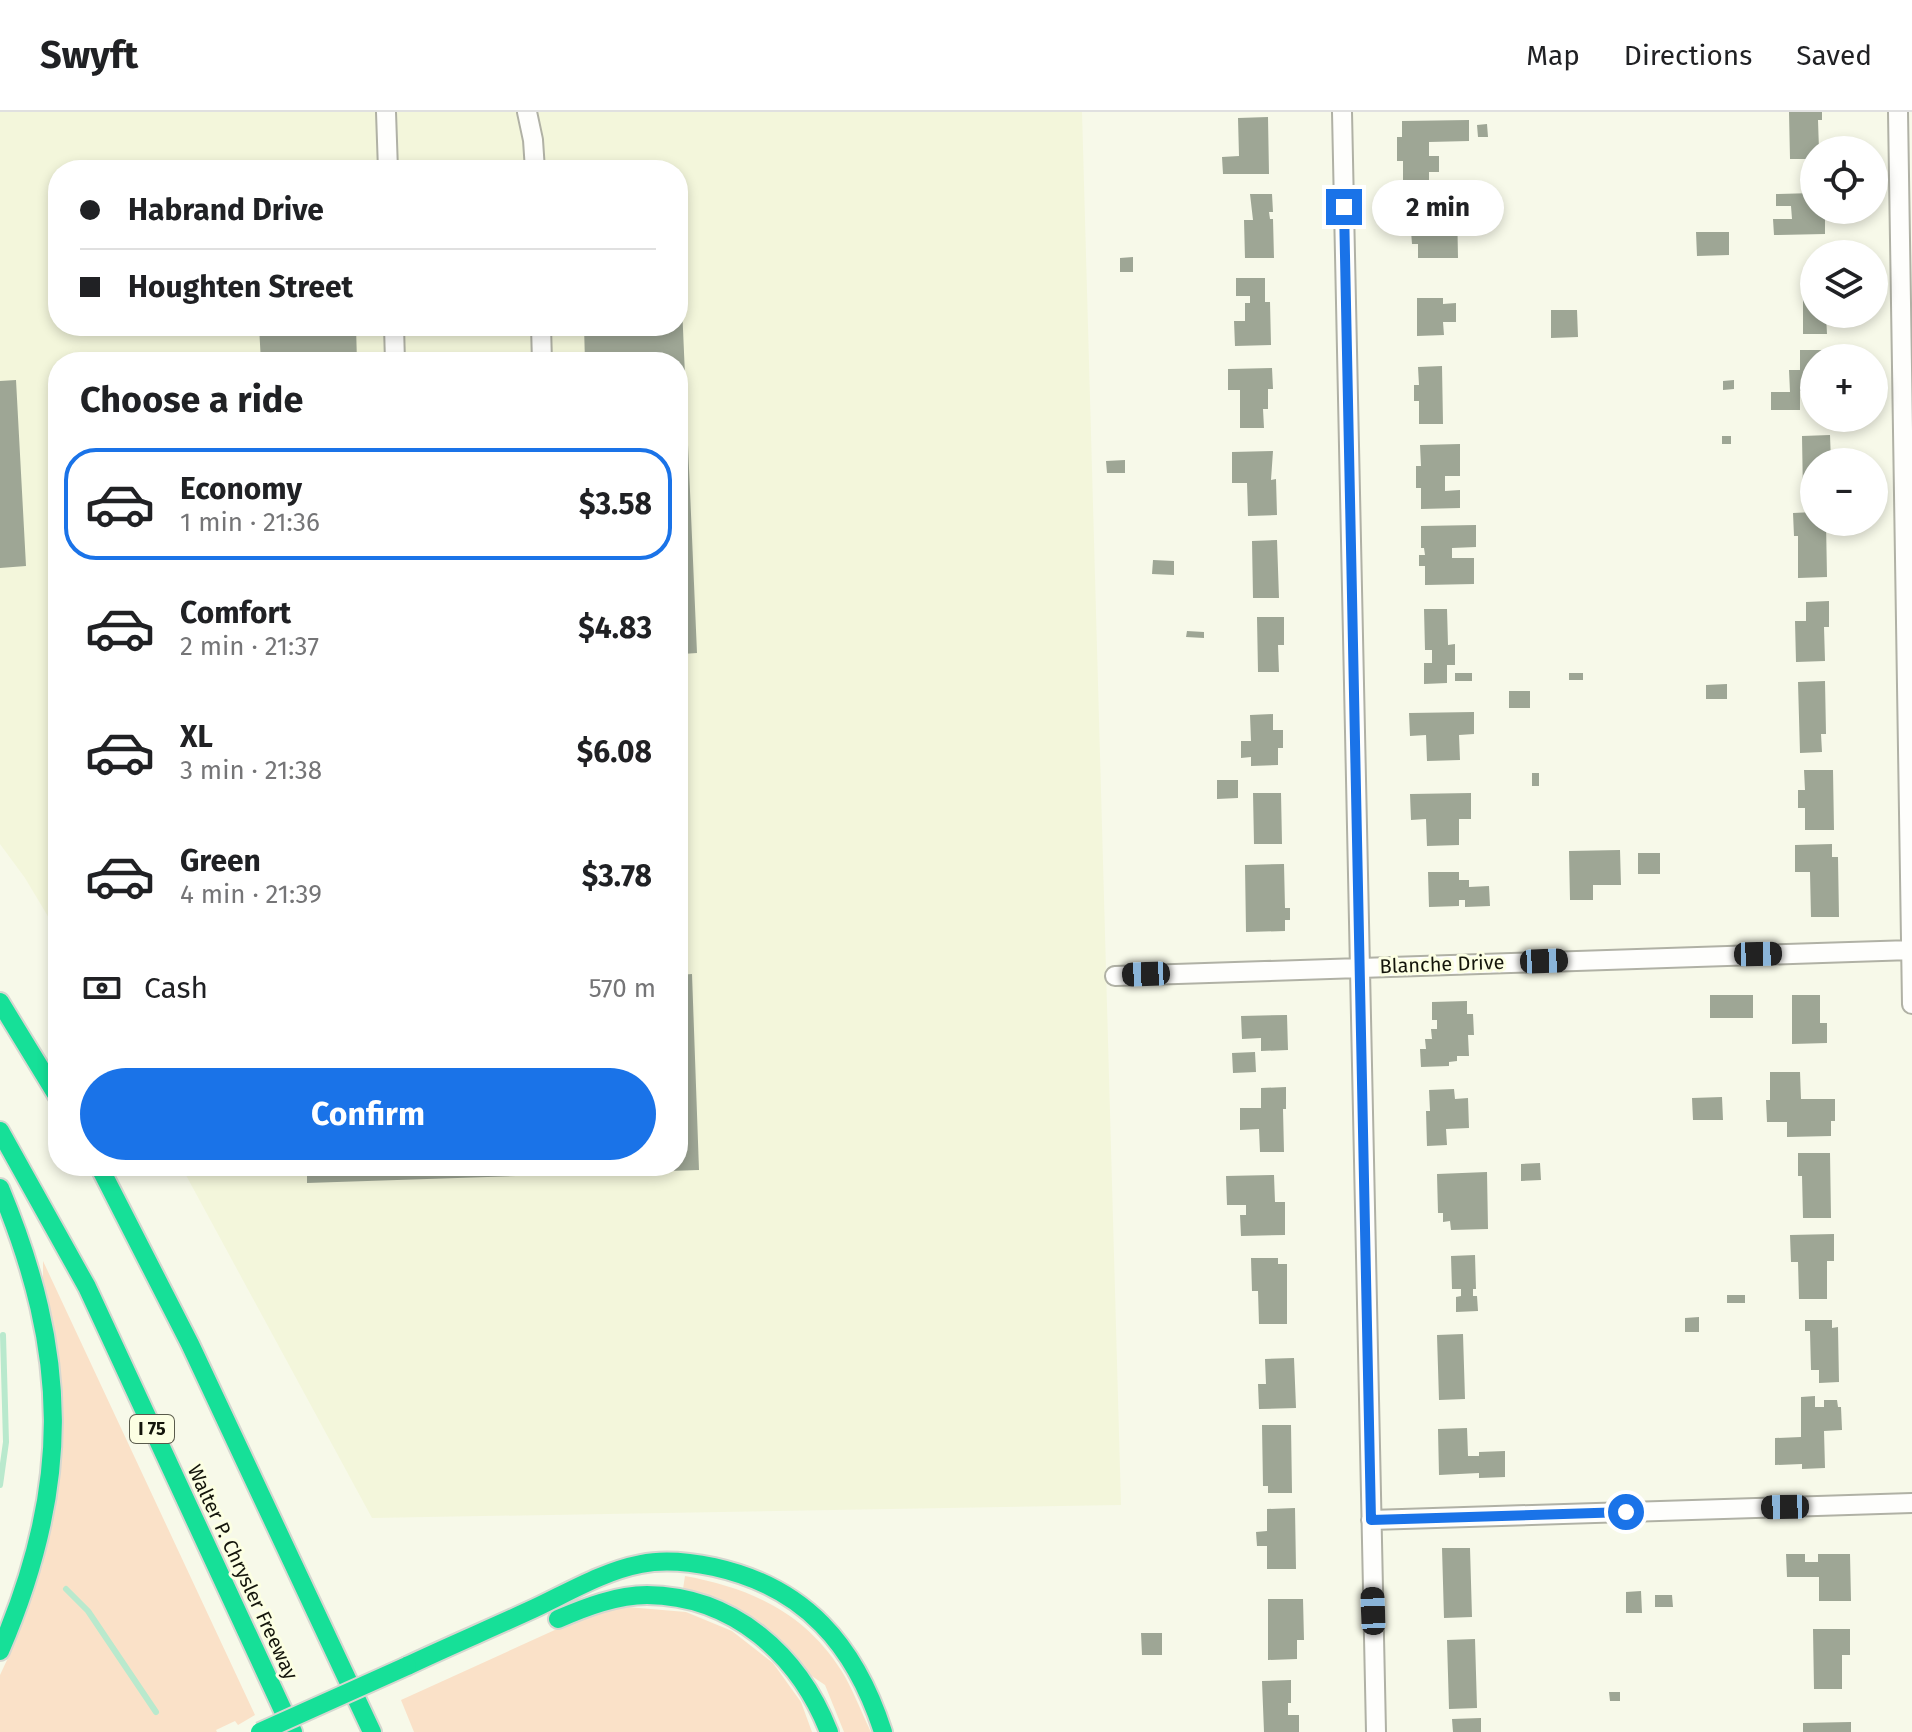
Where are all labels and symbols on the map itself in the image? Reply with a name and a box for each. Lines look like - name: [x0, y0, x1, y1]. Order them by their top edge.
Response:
- callout: 2 min: [1372, 179, 1504, 235]
- route end: [1326, 189, 1362, 225]
- car: [1734, 942, 1782, 966]
- car: [1520, 948, 1568, 974]
- street label: Blanche Drive: [1379, 950, 1505, 978]
- car: [1122, 961, 1170, 987]
- road number: I 75: [130, 1415, 174, 1443]
- street label: Walter P. Chrysler Freeway: [183, 1461, 303, 1683]
- route start: [1608, 1494, 1644, 1530]
- car: [1761, 1495, 1809, 1519]
- car: [1360, 1587, 1386, 1635]

